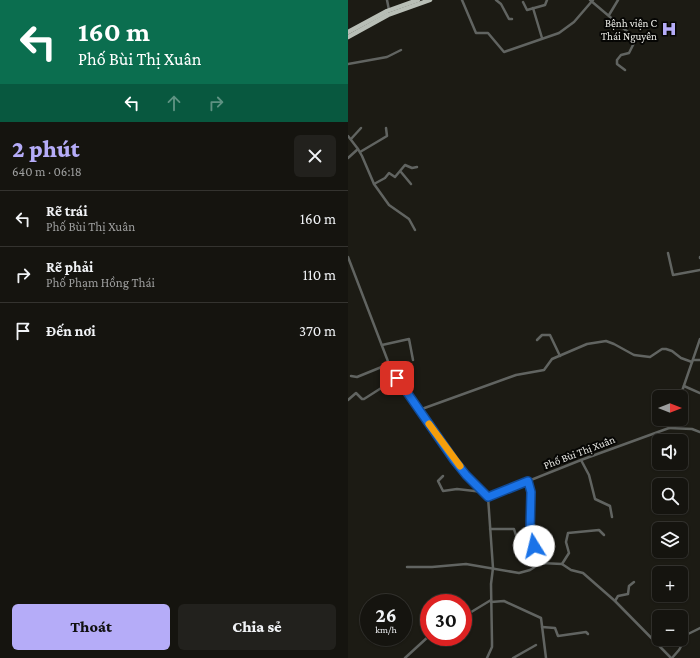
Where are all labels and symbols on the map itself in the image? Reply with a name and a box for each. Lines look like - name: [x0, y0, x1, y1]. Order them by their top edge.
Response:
- place label: Bệnh viện C Thái Nguyên: [601, 17, 658, 43]
- hospital icon: Bệnh viện C Thái Nguyên: [660, 20, 678, 38]
- pin: [380, 361, 414, 395]
- north arrow: [652, 390, 688, 426]
- street label: Phố Bùi Thị Xuân: [542, 433, 617, 472]
- position arrow: [513, 525, 555, 567]
- speed limit sign: 30: [420, 594, 472, 646]

